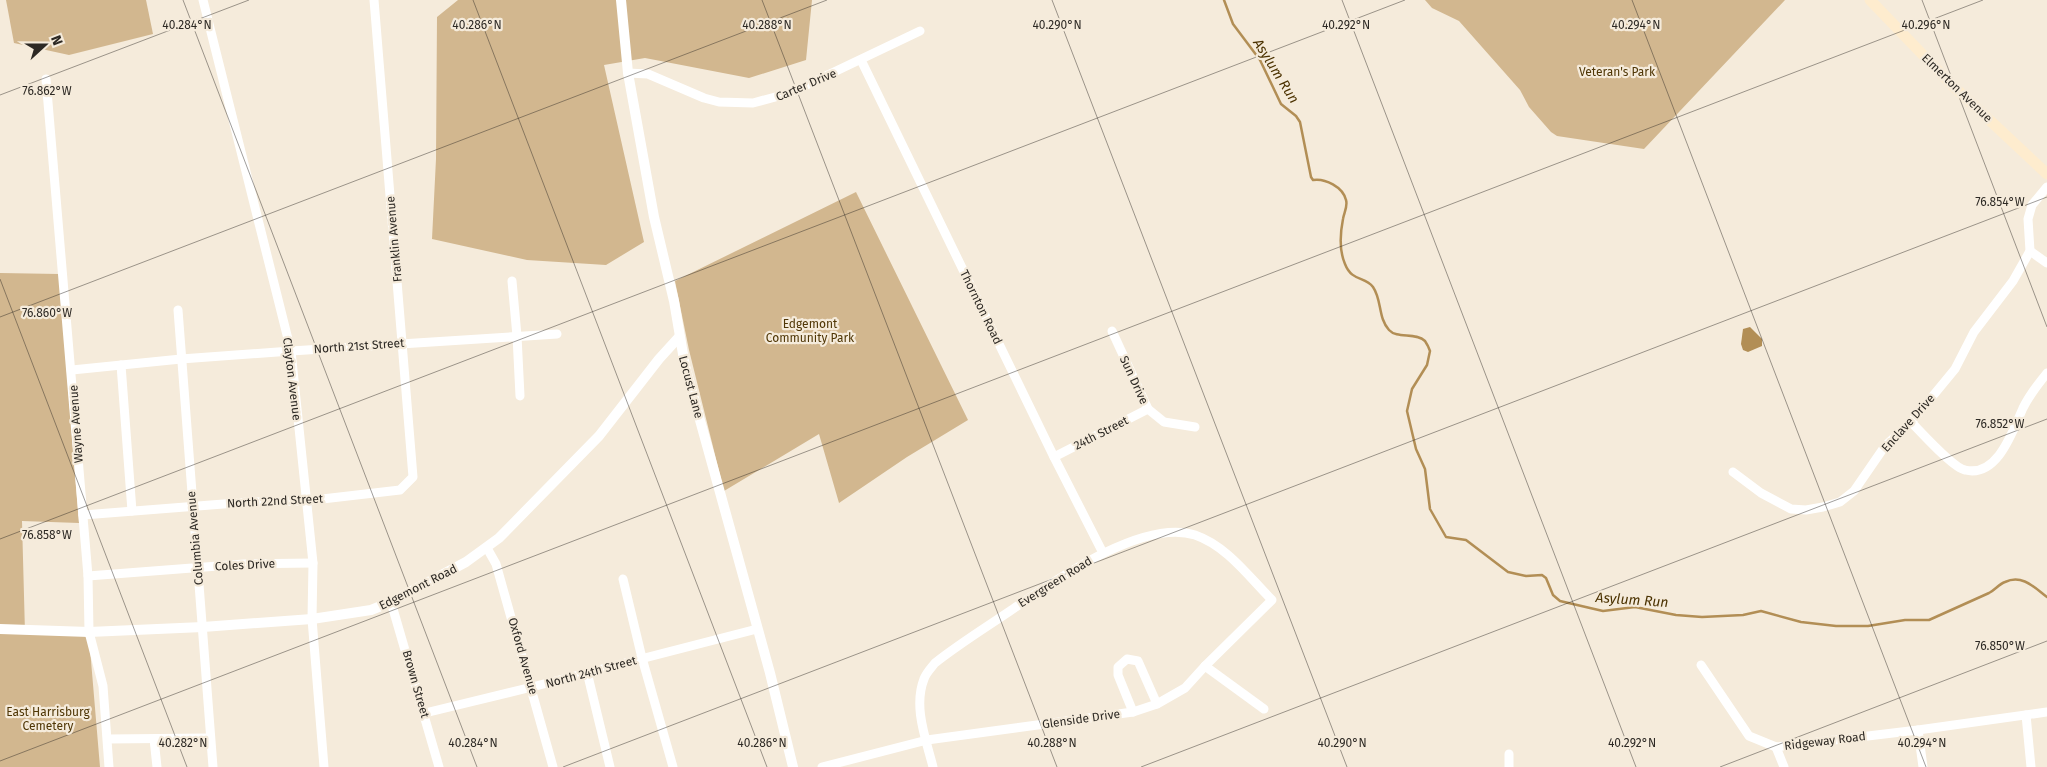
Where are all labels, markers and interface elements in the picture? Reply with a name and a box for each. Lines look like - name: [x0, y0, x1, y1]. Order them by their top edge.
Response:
- text: 40.284°N: [162, 18, 212, 32]
- text: 40.286°N: [452, 18, 502, 32]
- text: 40.288°N: [742, 18, 792, 32]
- text: 40.290°N: [1032, 18, 1082, 32]
- text: 40.292°N: [1322, 18, 1370, 32]
- text: 40.294°N: [1612, 18, 1660, 32]
- text: 40.296°N: [1902, 18, 1950, 32]
- north arrow: [20, 20, 70, 70]
- text: N: [47, 33, 66, 48]
- water label: Asylum Run: [1249, 35, 1303, 107]
- street label: Elmerton Avenue: [1919, 51, 1995, 125]
- park label: Veteran's Park: [1579, 65, 1656, 79]
- street label: Carter Drive: [774, 66, 838, 104]
- text: 76.862°W: [22, 84, 72, 98]
- street label: Franklin Avenue: [383, 195, 405, 283]
- text: 76.854°W: [1975, 195, 2025, 209]
- street label: Thornton Road: [957, 268, 1005, 346]
- text: 76.860°W: [22, 306, 72, 320]
- park label: Edgemont Community Park: [766, 317, 855, 345]
- street label: North 21st Street: [313, 336, 405, 356]
- street label: Clayton Avenue: [280, 337, 304, 421]
- street label: Locust Lane: [676, 354, 706, 420]
- street label: Sun Drive: [1117, 354, 1151, 406]
- street label: Wayne Avenue: [66, 384, 86, 464]
- street label: Enclave Drive: [1879, 391, 1937, 455]
- street label: 24th Street: [1071, 413, 1131, 453]
- text: 76.852°W: [1976, 417, 2025, 431]
- street label: Columbia Avenue: [184, 490, 206, 586]
- street label: North 22nd Street: [227, 491, 324, 511]
- text: 76.858°W: [22, 528, 72, 542]
- street label: Evergreen Road: [1015, 554, 1095, 610]
- street label: Coles Drive: [214, 556, 276, 574]
- street label: Edgemont Road: [377, 561, 459, 613]
- water label: Asylum Run: [1594, 589, 1669, 611]
- street label: Oxford Avenue: [505, 616, 541, 696]
- text: 76.850°W: [1975, 639, 2025, 653]
- street label: Brown Street: [400, 648, 433, 720]
- street label: North 24th Street: [544, 653, 639, 691]
- park label: East Harrisburg Cemetery: [6, 705, 91, 733]
- street label: Glenside Drive: [1041, 707, 1121, 731]
- street label: Ridgeway Road: [1783, 729, 1867, 753]
- text: 40.282°N: [159, 736, 207, 750]
- text: 40.284°N: [448, 736, 498, 750]
- text: 40.286°N: [737, 736, 787, 750]
- text: 40.288°N: [1027, 736, 1077, 750]
- text: 40.290°N: [1317, 736, 1367, 750]
- text: 40.292°N: [1608, 736, 1656, 750]
- text: 40.294°N: [1898, 736, 1946, 750]

